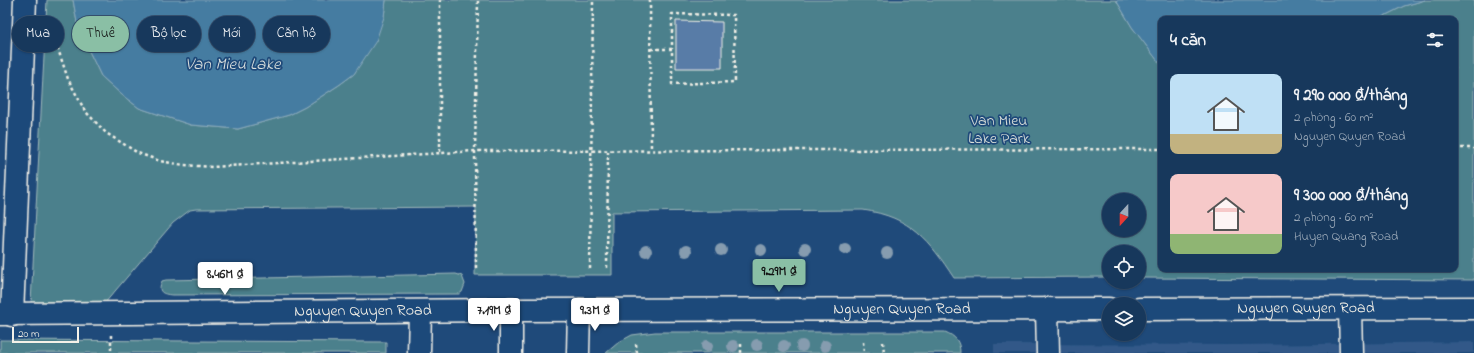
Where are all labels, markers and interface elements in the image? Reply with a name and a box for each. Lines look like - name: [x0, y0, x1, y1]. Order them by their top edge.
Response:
- chip: Mua: [12, 16, 64, 52]
- chip: Thuê: [72, 16, 129, 52]
- chip: Bộ lọc: [137, 16, 201, 52]
- chip: Mới: [209, 16, 255, 52]
- chip: Căn hộ: [263, 16, 330, 52]
- text: 4 căn: [1170, 28, 1206, 53]
- icon: filters: [1424, 29, 1446, 51]
- water label: Van Mieu Lake: [185, 52, 282, 77]
- text: 9 290 000 ₫/tháng: [1294, 83, 1407, 108]
- icon: home: [1202, 90, 1250, 138]
- text: 2 phòng · 60 m²: [1294, 108, 1373, 127]
- park label: Van Mieu Lake Park: [968, 109, 1031, 151]
- text: Nguyen Quyen Road: [1294, 127, 1405, 146]
- text: 9 300 000 ₫/tháng: [1294, 183, 1408, 208]
- icon: home: [1202, 190, 1250, 238]
- north arrow: [1102, 193, 1146, 237]
- map controls: [1102, 193, 1146, 341]
- text: 2 phòng · 60 m²: [1294, 208, 1373, 227]
- text: Huyen Quang Road: [1294, 227, 1398, 246]
- button: locate: [1102, 245, 1146, 289]
- pin: 9.29M ₫: [742, 259, 816, 293]
- pin: 8.46M ₫: [188, 262, 262, 296]
- text: 9.29M ₫: [762, 262, 796, 281]
- text: 8.46M ₫: [207, 265, 243, 284]
- street label: Nguyen Quyen Road: [1237, 296, 1375, 321]
- street label: Nguyen Quyen Road: [833, 297, 971, 321]
- button: layers: [1102, 297, 1146, 341]
- pin: 7.19M ₫: [457, 298, 531, 332]
- pin: 9.3M ₫: [562, 298, 628, 332]
- street label: Nguyen Quyen Road: [294, 299, 432, 324]
- text: 7.19M ₫: [477, 301, 511, 320]
- text: 9.3M ₫: [580, 301, 610, 320]
- scale bar: [12, 325, 79, 344]
- text: 20 m: [18, 326, 40, 342]

